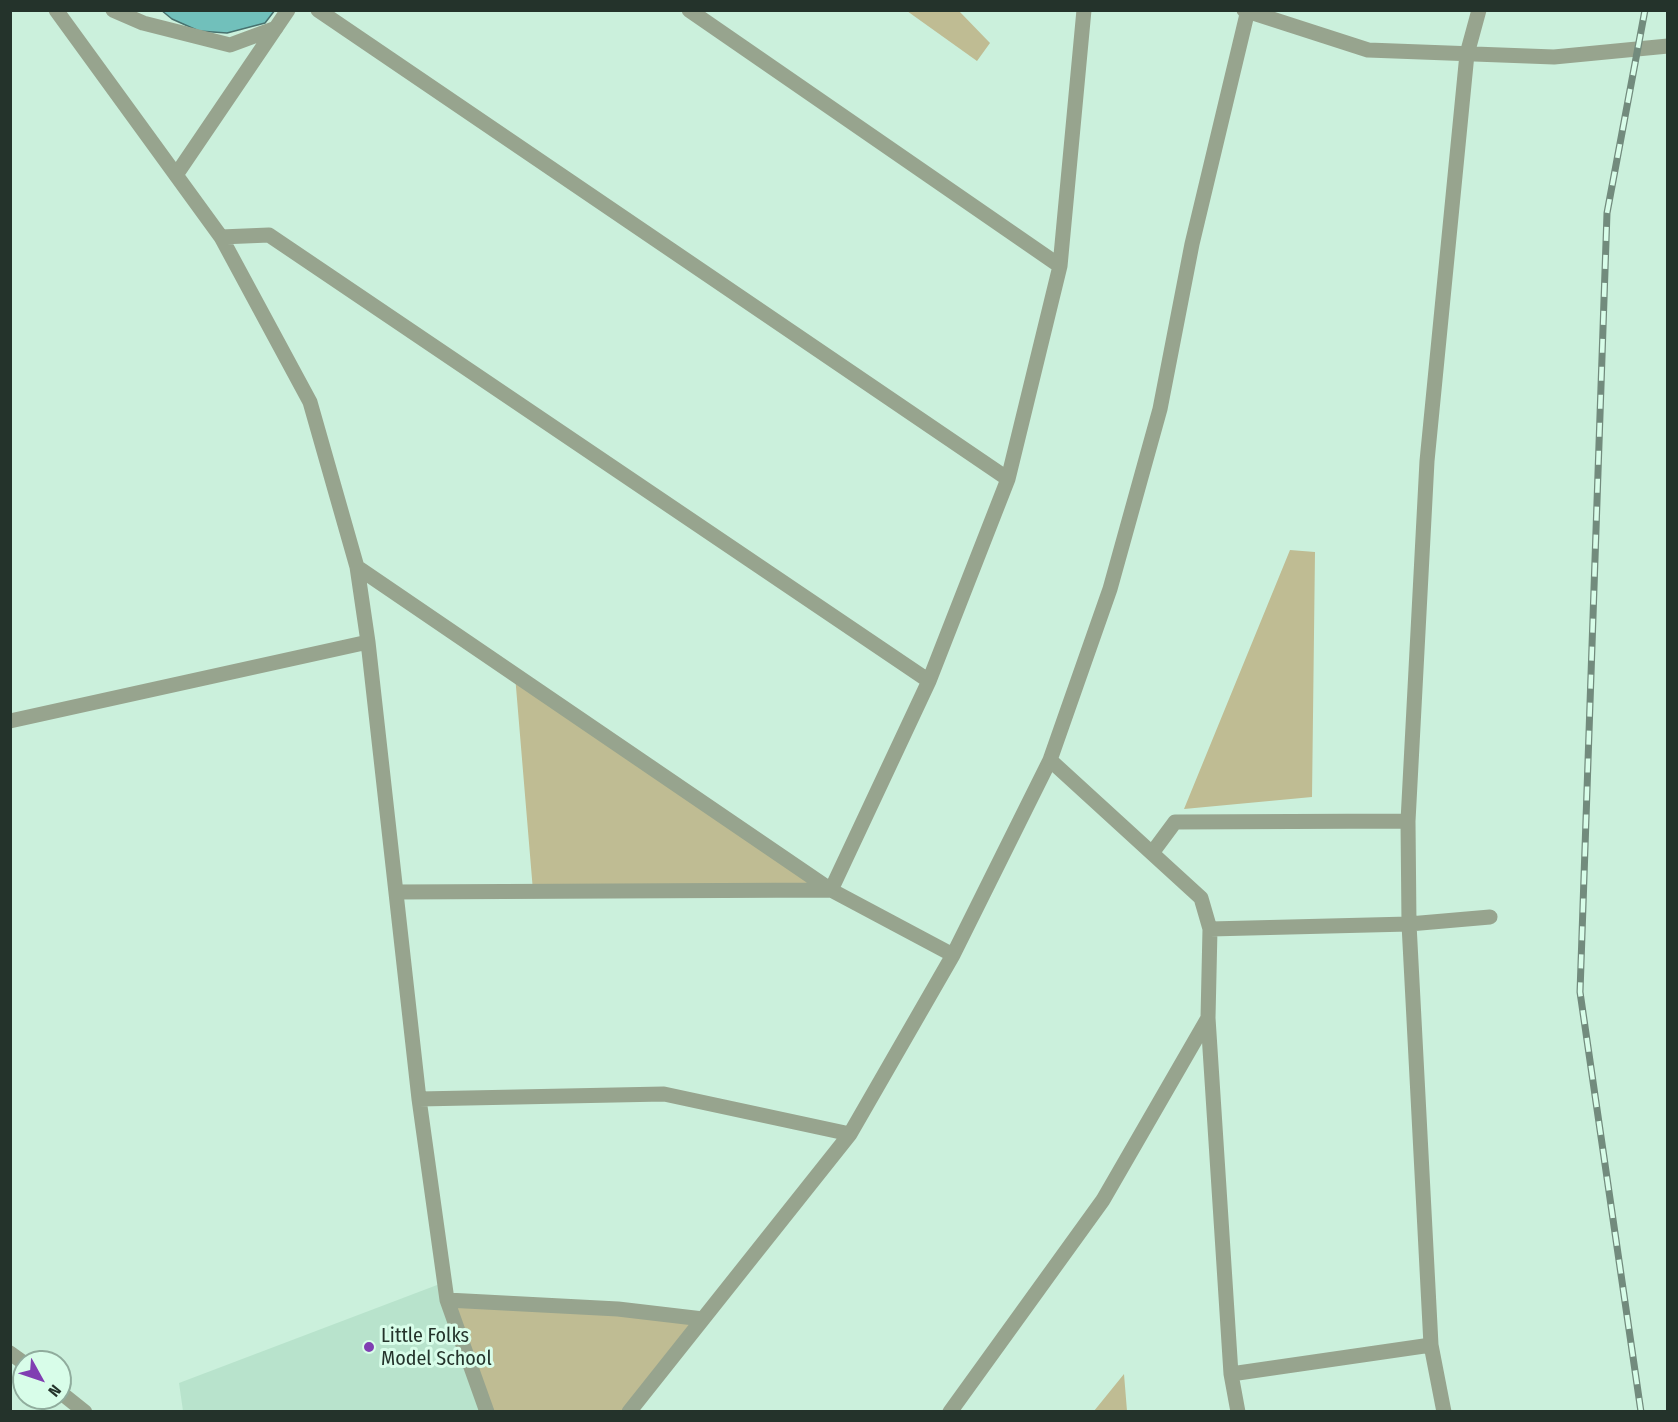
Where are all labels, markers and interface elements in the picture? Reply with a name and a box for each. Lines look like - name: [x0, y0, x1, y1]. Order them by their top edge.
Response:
- place label: Little Folks Model School: [381, 1324, 492, 1371]
- marker: Little Folks Model School: [362, 1340, 376, 1354]
- north arrow: [12, 1350, 72, 1410]
- text: N: [44, 1381, 65, 1400]

